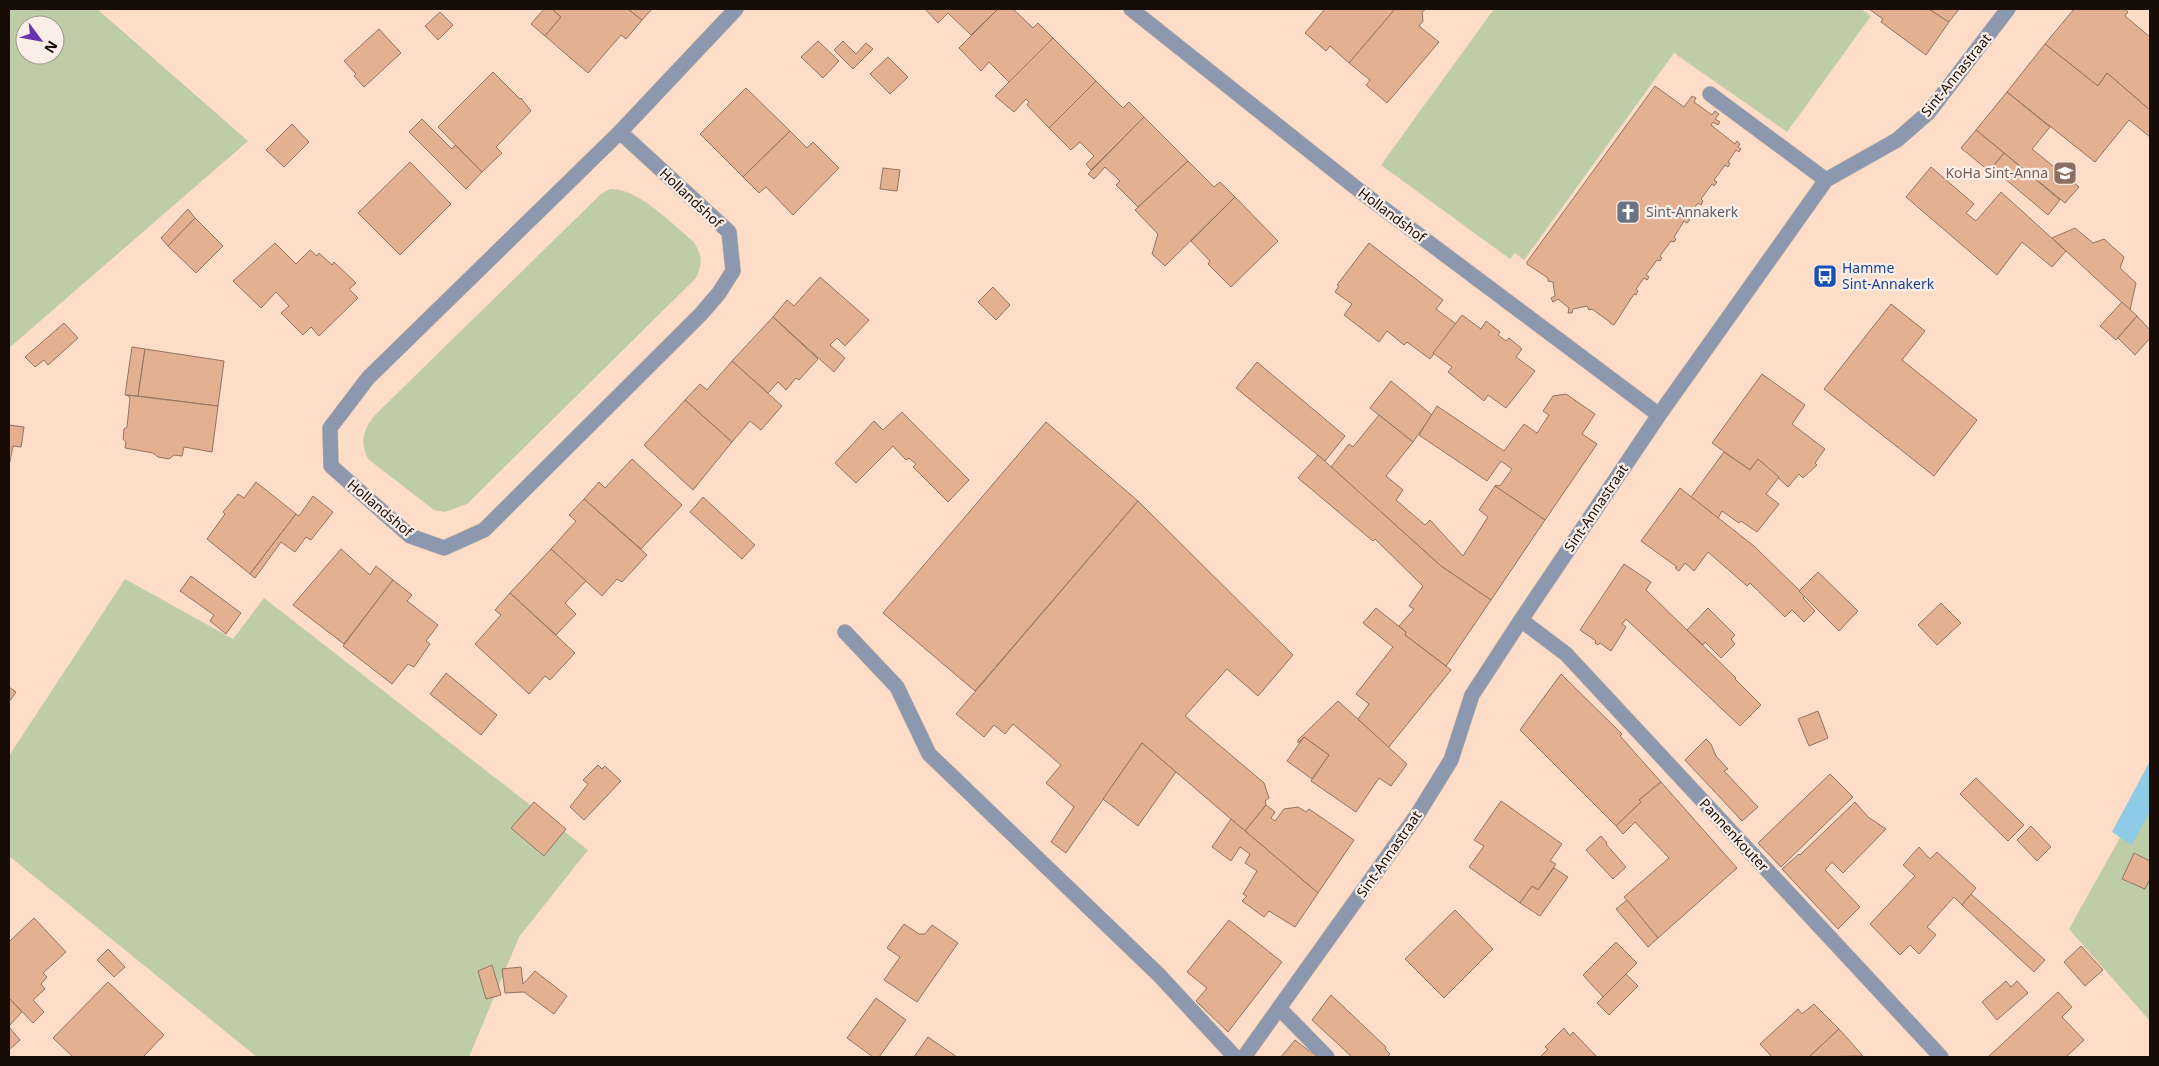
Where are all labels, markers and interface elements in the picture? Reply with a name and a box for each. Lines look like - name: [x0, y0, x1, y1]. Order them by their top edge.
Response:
- north arrow: [15, 15, 65, 65]
- street label: Sint-Annastraat: [1916, 29, 1995, 120]
- text: N: [40, 37, 63, 57]
- school or university icon: KoHa Sint-Anna: [2052, 160, 2078, 186]
- street label: Hollandshof: [656, 163, 728, 233]
- place label: KoHa Sint-Anna: [1945, 163, 2048, 182]
- street label: Hollandshof: [1355, 183, 1431, 247]
- church icon: Sint-Annakerk: [1615, 199, 1641, 225]
- place label: Sint-Annakerk: [1646, 202, 1739, 221]
- place label: Hamme Sint-Annakerk: [1842, 258, 1935, 293]
- bus stop icon: Hamme Sint-Annakerk: [1812, 263, 1838, 289]
- street label: Sint-Annastraat: [1559, 460, 1632, 555]
- street label: Hollandshof: [344, 475, 418, 541]
- street label: Pannenkouter: [1696, 794, 1773, 875]
- street label: Sint-Annastraat: [1352, 807, 1426, 901]

